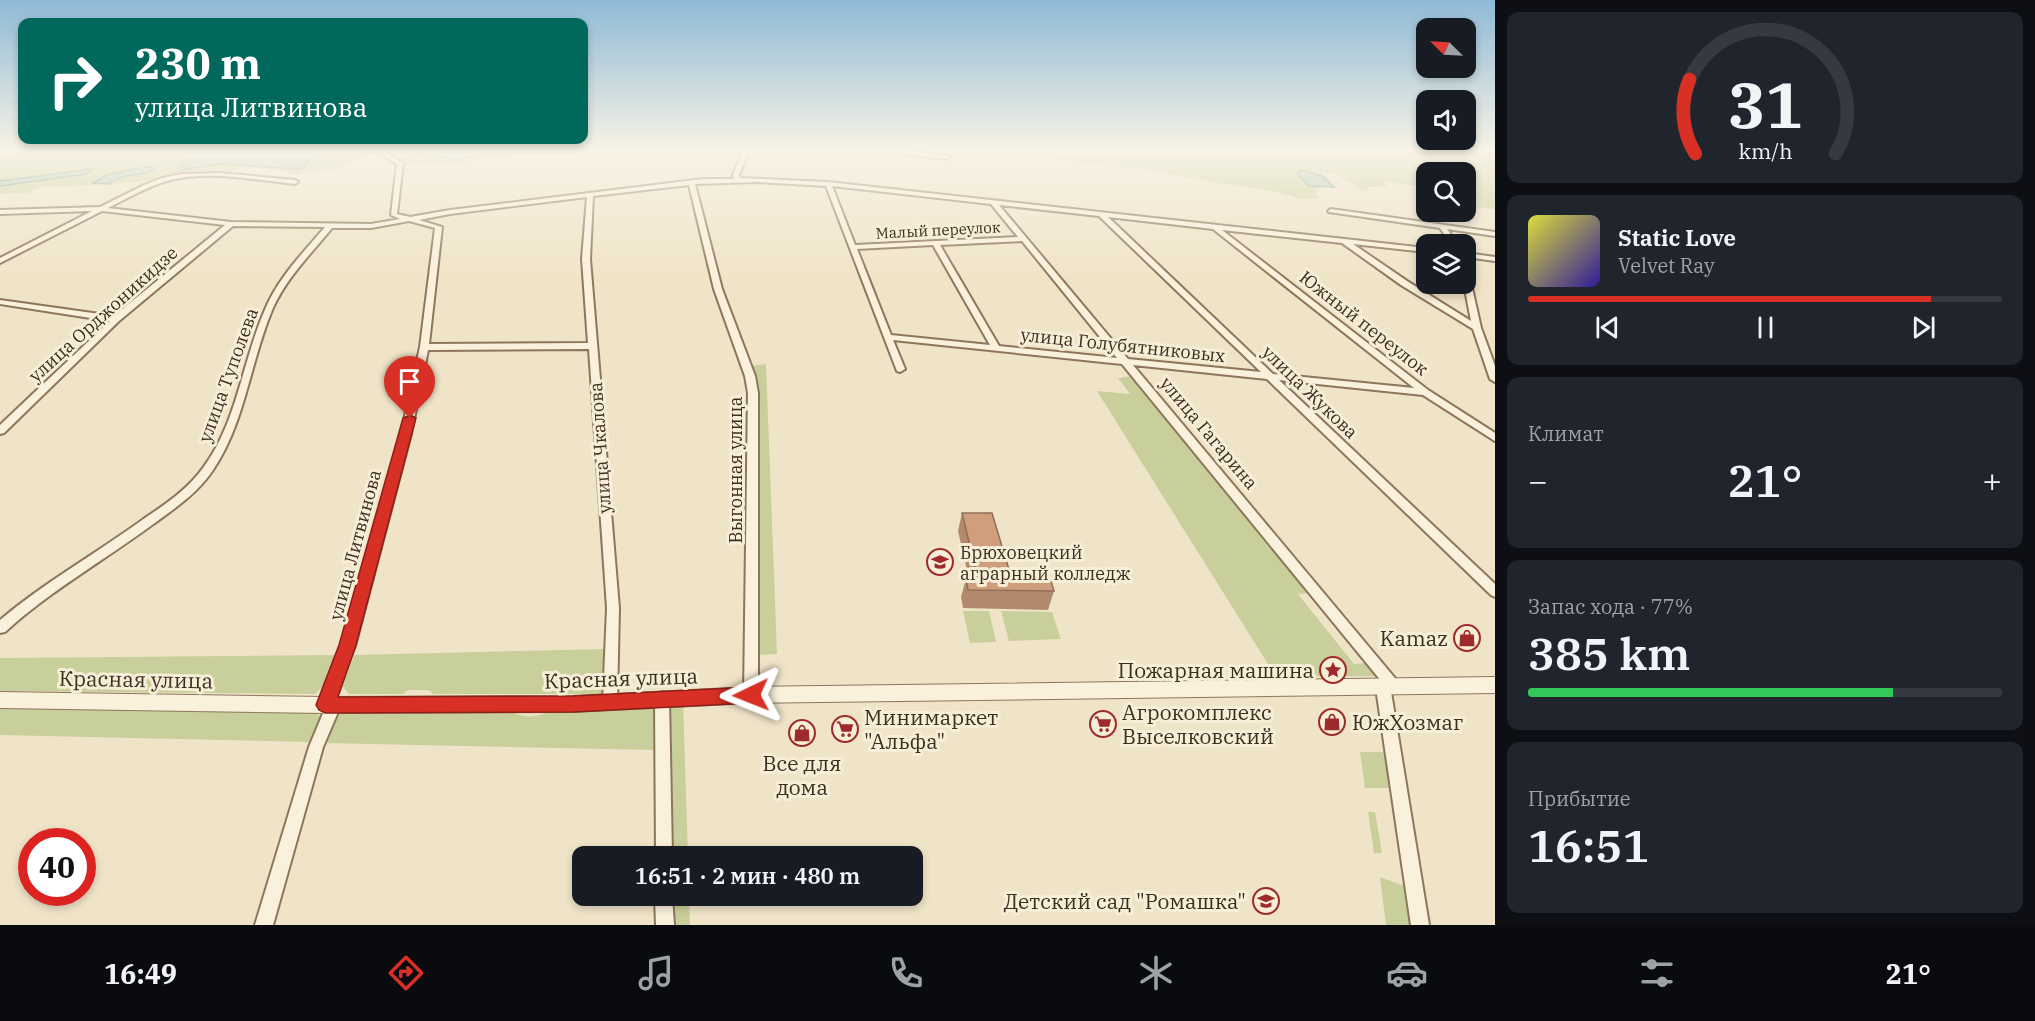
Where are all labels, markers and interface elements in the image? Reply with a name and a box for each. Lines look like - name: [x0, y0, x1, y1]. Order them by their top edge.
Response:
- north arrow: [1416, 18, 1476, 78]
- map controls: [1416, 18, 1476, 294]
- text: 230 m: [135, 36, 261, 91]
- icon: right: [36, 42, 114, 120]
- text: 31: [1728, 64, 1802, 145]
- text: улица Литвинова: [135, 89, 367, 124]
- button: sound: [1416, 90, 1476, 150]
- text: km/h: [1738, 138, 1792, 166]
- button: search: [1416, 162, 1476, 222]
- street label: Малый переулок: [875, 217, 1001, 243]
- text: Static Love: [1618, 223, 1736, 252]
- button: layers: [1416, 234, 1476, 294]
- street label: улица Орджоникидзе: [24, 241, 182, 387]
- text: Velvet Ray: [1618, 252, 1715, 279]
- street label: Южный переулок: [1295, 266, 1433, 381]
- street label: улица Туполева: [193, 304, 263, 445]
- icon: previous: [1591, 311, 1624, 344]
- icon: pause: [1749, 311, 1782, 344]
- icon: next: [1907, 311, 1940, 344]
- street label: улица Голубятниковых: [1019, 323, 1227, 367]
- street label: улица Жукова: [1257, 340, 1363, 444]
- pin: [384, 356, 435, 418]
- icon: arrive: [393, 365, 426, 398]
- street label: улица Гагарина: [1155, 372, 1263, 494]
- street label: улица Чкалова: [584, 381, 616, 515]
- street label: Выгонная улица: [724, 396, 747, 543]
- text: Климат: [1528, 420, 1604, 447]
- text: 21°: [1727, 451, 1803, 509]
- text: −: [1528, 459, 1548, 502]
- text: +: [1982, 459, 2002, 502]
- street label: улица Литвинова: [324, 467, 386, 623]
- place label: Брюховецкий аграрный колледж: [960, 541, 1131, 585]
- school or university icon: Брюховецкий аграрный колледж: [925, 547, 955, 577]
- text: Запас хода · 77%: [1528, 593, 1693, 620]
- shop icon: Kamaz: [1452, 623, 1482, 653]
- place label: Kamaz: [1380, 624, 1448, 652]
- text: 385 km: [1528, 624, 1690, 682]
- place icon: Пожарная машина: [1318, 655, 1348, 685]
- place label: Пожарная машина: [1118, 656, 1314, 684]
- street label: Красная улица: [544, 661, 698, 695]
- position arrow: [719, 663, 783, 727]
- street label: Красная улица: [59, 664, 213, 694]
- place label: Агрокомплекс Выселковский: [1122, 698, 1274, 750]
- place label: Минимаркет "Альфа": [864, 703, 998, 755]
- shop icon: ЮжХозмаг: [1317, 707, 1347, 737]
- place label: ЮжХозмаг: [1352, 708, 1463, 736]
- supermarket icon: Агрокомплекс Выселковский: [1088, 709, 1118, 739]
- supermarket icon: Минимаркет "Альфа": [830, 714, 860, 744]
- shop icon: Все для дома: [787, 718, 817, 748]
- place label: Все для дома: [763, 749, 841, 801]
- text: Прибытие: [1528, 785, 1631, 812]
- text: 16:51: [1528, 816, 1649, 874]
- speed limit sign: 40: [18, 828, 96, 906]
- text: 16:51 · 2 мин · 480 m: [635, 861, 860, 890]
- school or university icon: Детский сад "Ромашка": [1251, 886, 1281, 916]
- place label: Детский сад "Ромашка": [1004, 887, 1246, 915]
- icon: directions: [385, 952, 427, 994]
- icon: music: [635, 952, 677, 994]
- icon: phone: [885, 952, 927, 994]
- icon: climate: [1135, 952, 1177, 994]
- icon: car: [1386, 952, 1428, 994]
- icon: filters: [1636, 952, 1678, 994]
- text: 16:49: [104, 956, 177, 991]
- text: 21°: [1886, 956, 1931, 991]

